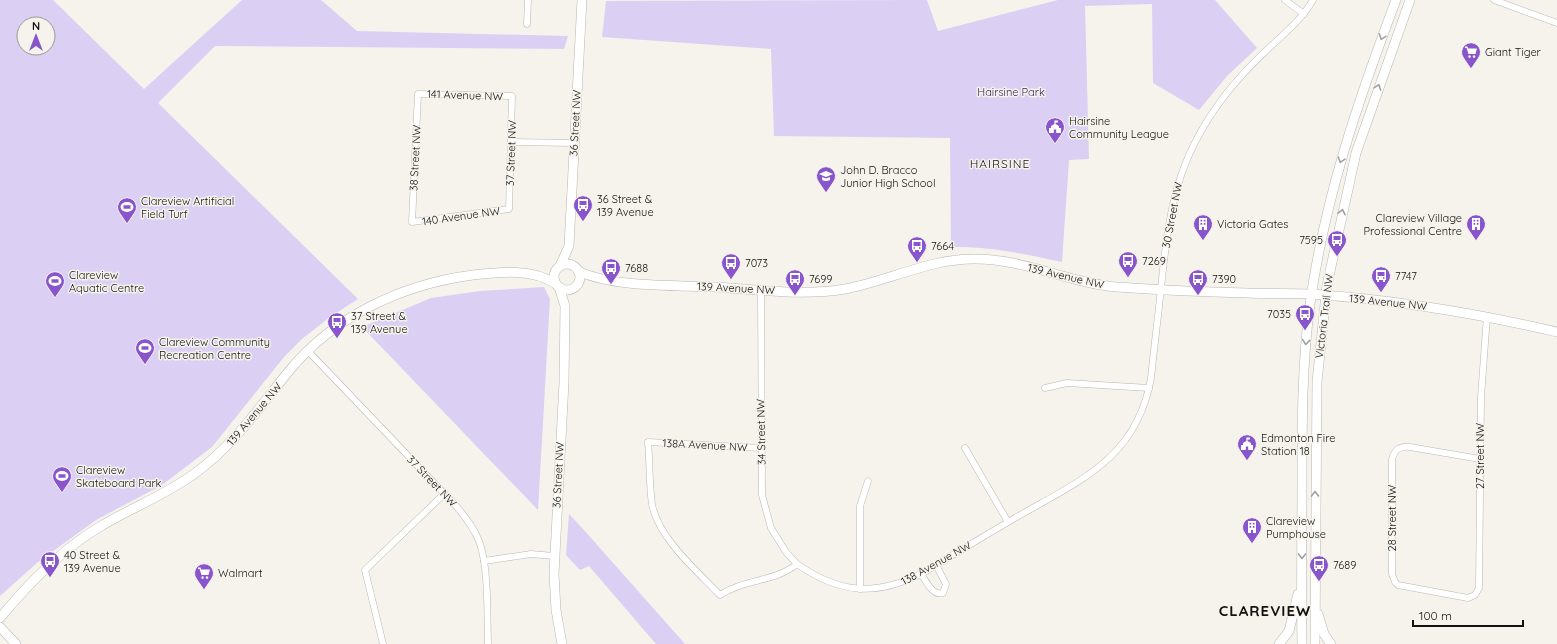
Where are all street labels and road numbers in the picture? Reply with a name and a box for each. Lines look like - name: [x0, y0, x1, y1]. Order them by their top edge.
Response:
- street label: 141 Avenue NW: [427, 87, 504, 103]
- street label: 36 Street NW: [566, 89, 584, 157]
- street label: 37 Street NW: [503, 119, 519, 186]
- street label: 38 Street NW: [406, 124, 424, 192]
- street label: 30 Street NW: [1159, 180, 1185, 249]
- street label: 140 Avenue NW: [421, 204, 501, 228]
- street label: 139 Avenue NW: [1026, 260, 1106, 292]
- street label: Victoria Trail NW: [1312, 272, 1336, 359]
- street label: 139 Avenue NW: [697, 279, 776, 297]
- street label: 139 Avenue NW: [1348, 291, 1428, 313]
- street label: 139 Avenue NW: [223, 379, 285, 448]
- street label: 34 Street NW: [753, 398, 769, 465]
- street label: 27 Street NW: [1473, 423, 1487, 489]
- street label: 138A Avenue NW: [662, 436, 748, 454]
- street label: 36 Street NW: [549, 441, 567, 509]
- street label: 37 Street NW: [404, 452, 460, 510]
- street label: 28 Street NW: [1385, 484, 1399, 551]
- street label: 138 Avenue NW: [898, 538, 974, 588]

